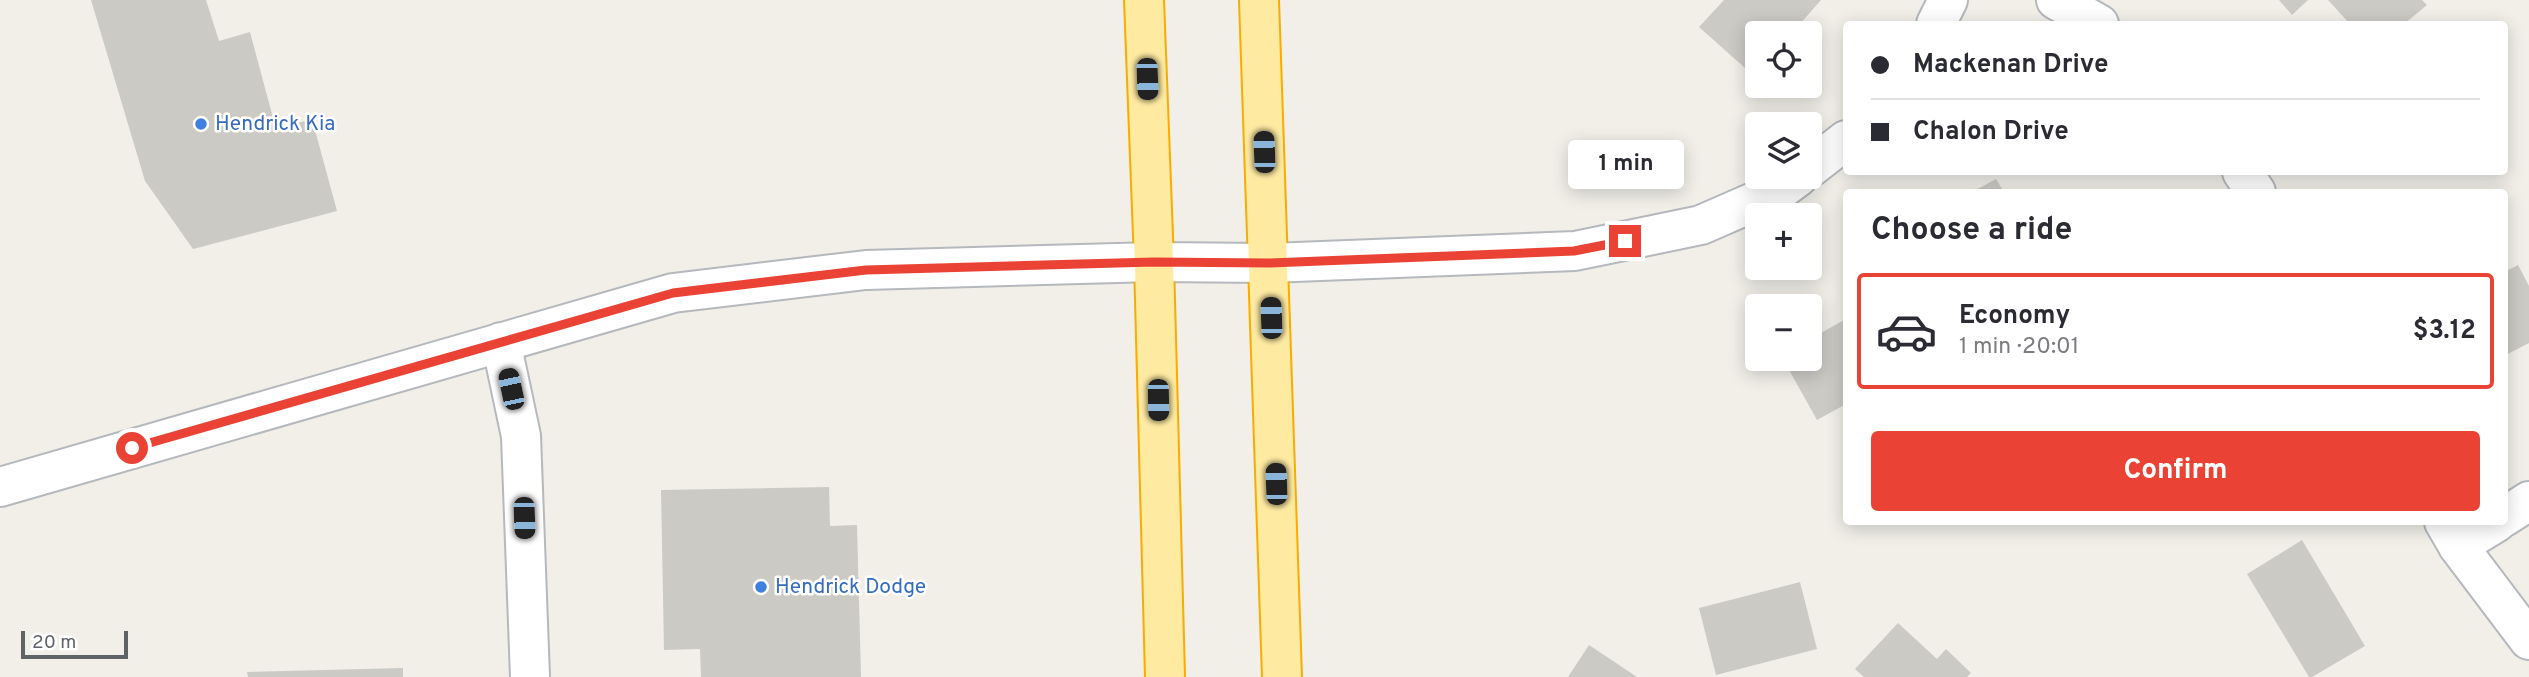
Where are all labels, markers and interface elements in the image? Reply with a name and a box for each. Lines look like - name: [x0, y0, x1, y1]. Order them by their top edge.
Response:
- map controls: [1745, 21, 1822, 371]
- button: locate: [1745, 21, 1822, 98]
- text: Mackenan Drive: [1913, 49, 2108, 82]
- car: [1136, 58, 1159, 100]
- place label: Hendrick Kia: [215, 111, 335, 138]
- button: layers: [1745, 112, 1822, 189]
- marker: Hendrick Kia: [193, 116, 209, 132]
- text: Chalon Drive: [1913, 116, 2069, 149]
- car: [1253, 131, 1276, 173]
- callout: 1 min: [1567, 140, 1683, 188]
- text: 1 min: [1598, 150, 1654, 179]
- button: +: [1745, 203, 1822, 280]
- text: Choose a ride: [1871, 211, 2072, 251]
- route end: [1609, 225, 1641, 257]
- button: −: [1745, 294, 1822, 371]
- car: [1260, 297, 1283, 339]
- icon: car: [1875, 300, 1938, 363]
- text: Economy: [1959, 300, 2070, 333]
- text: $3.12: [2413, 315, 2476, 348]
- text: 1 min · 20:01: [1959, 333, 2079, 362]
- car: [497, 366, 526, 412]
- car: [1148, 379, 1169, 421]
- button: Confirm: [1871, 431, 2480, 511]
- route start: [116, 432, 148, 464]
- car: [1265, 463, 1288, 505]
- car: [513, 497, 536, 539]
- place label: Hendrick Dodge: [775, 574, 926, 601]
- marker: Hendrick Dodge: [753, 579, 769, 595]
- scale bar: [21, 628, 128, 660]
- text: 20 m: [32, 631, 76, 655]

